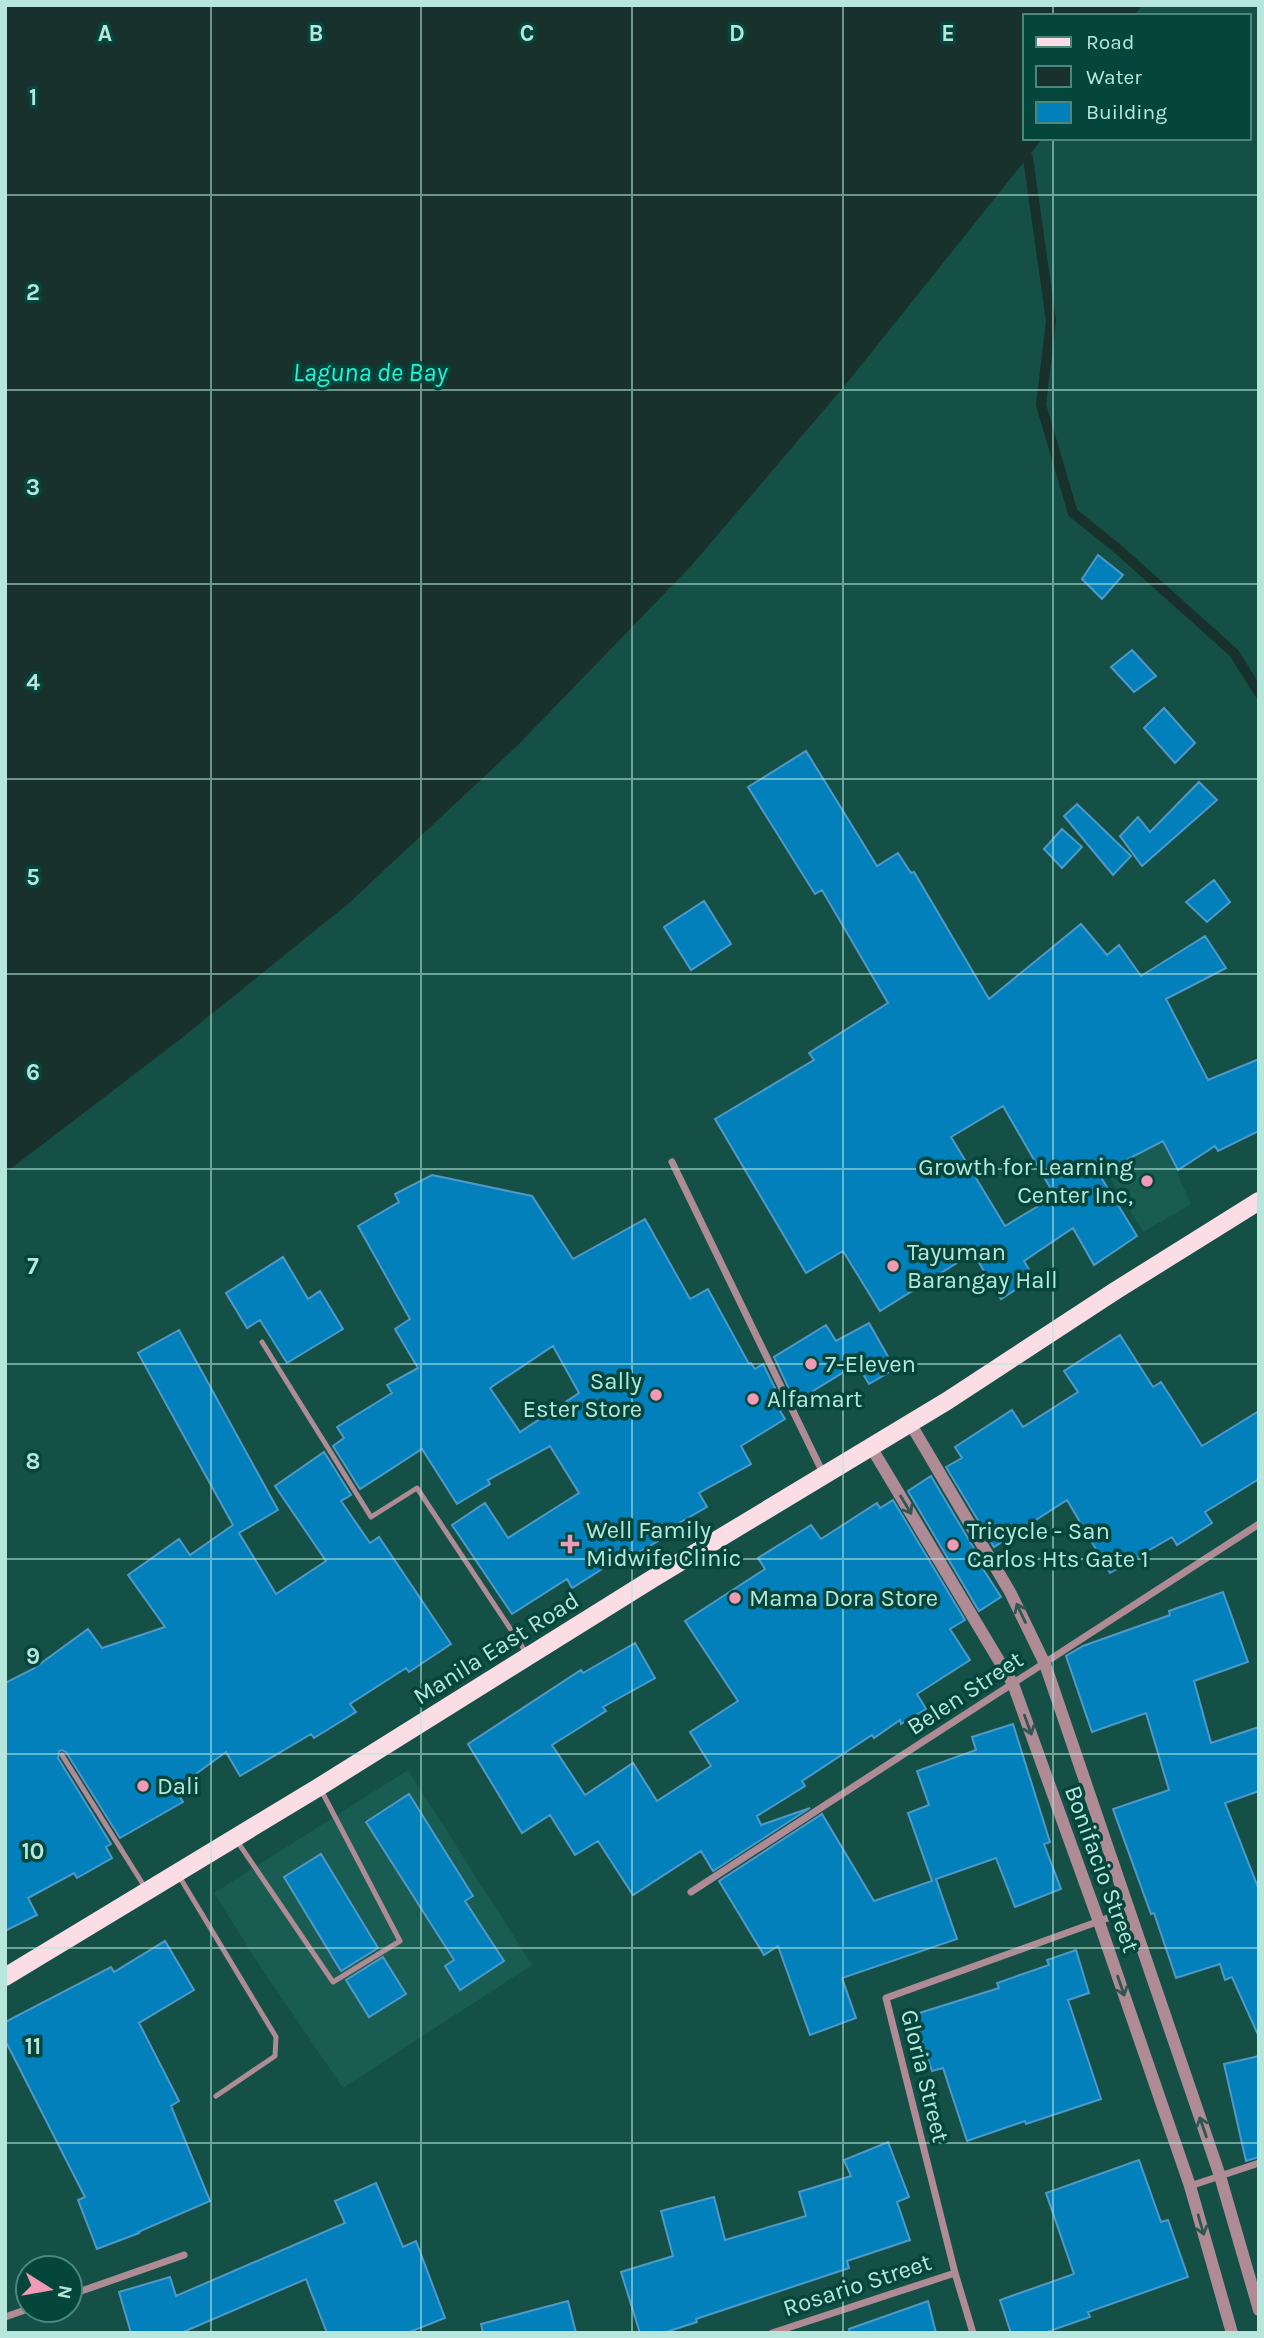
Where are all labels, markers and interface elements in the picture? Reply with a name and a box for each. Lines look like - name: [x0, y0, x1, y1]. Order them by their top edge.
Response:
- legend: [1023, 14, 1250, 140]
- text: A: [98, 20, 112, 47]
- text: B: [309, 20, 323, 47]
- text: C: [520, 20, 534, 47]
- text: D: [729, 20, 745, 47]
- text: E: [941, 20, 955, 47]
- text: Road: [1086, 30, 1134, 54]
- text: Water: [1086, 65, 1142, 89]
- text: 1: [29, 84, 37, 111]
- text: Building: [1086, 100, 1167, 124]
- text: 2: [26, 279, 40, 306]
- water label: Laguna de Bay: [293, 357, 448, 388]
- text: 3: [26, 474, 40, 501]
- text: 4: [26, 669, 40, 696]
- text: 5: [26, 864, 40, 891]
- text: 6: [26, 1059, 40, 1086]
- place label: Growth for Learning Center Inc,: [918, 1153, 1133, 1209]
- marker: Growth for Learning Center Inc,: [1139, 1173, 1155, 1189]
- place label: Tayuman Barangay Hall: [907, 1238, 1058, 1294]
- text: 7: [27, 1253, 39, 1280]
- marker: Tayuman Barangay Hall: [885, 1258, 901, 1274]
- place label: 7-Eleven: [825, 1350, 916, 1378]
- marker: 7-Eleven: [803, 1356, 819, 1372]
- place label: Sally Ester Store: [523, 1367, 642, 1423]
- place label: Alfamart: [767, 1385, 862, 1413]
- marker: Sally Ester Store: [648, 1387, 664, 1403]
- marker: Alfamart: [745, 1391, 761, 1407]
- text: 8: [26, 1448, 40, 1475]
- one-way arrow: [900, 1495, 914, 1515]
- place label: Well Family Midwife Clinic: [586, 1516, 741, 1572]
- place label: Tricycle - San Carlos Hts Gate 1: [967, 1517, 1149, 1573]
- marker: Well Family Midwife Clinic: [560, 1534, 580, 1554]
- marker: Tricycle - San Carlos Hts Gate 1: [945, 1537, 961, 1553]
- place label: Mama Dora Store: [749, 1584, 938, 1612]
- street label: Manila East Road: [408, 1586, 584, 1710]
- marker: Mama Dora Store: [727, 1590, 743, 1606]
- one-way arrow: [1013, 1603, 1027, 1624]
- text: 9: [26, 1643, 40, 1670]
- street label: Belen Street: [902, 1645, 1028, 1741]
- one-way arrow: [1023, 1714, 1035, 1736]
- place label: Dali: [157, 1772, 200, 1800]
- marker: Dali: [135, 1778, 151, 1794]
- street label: Bonifacio Street: [1059, 1782, 1145, 1956]
- text: 10: [22, 1838, 44, 1865]
- one-way arrow: [1116, 1974, 1128, 1996]
- street label: Gloria Street: [895, 2007, 955, 2145]
- text: 11: [25, 2033, 41, 2060]
- one-way arrow: [1196, 2117, 1208, 2139]
- one-way arrow: [1195, 2213, 1208, 2235]
- street label: Rosario Street: [779, 2248, 935, 2322]
- north arrow: [14, 2254, 84, 2324]
- text: N: [53, 2283, 77, 2301]

